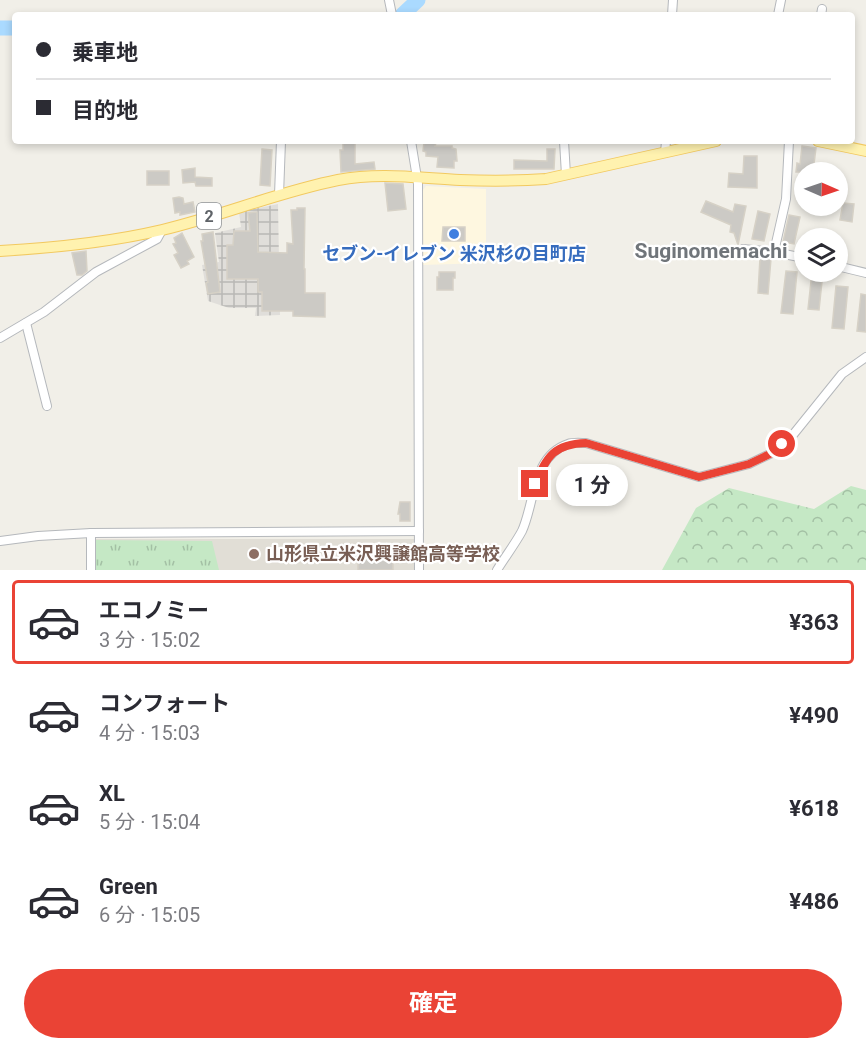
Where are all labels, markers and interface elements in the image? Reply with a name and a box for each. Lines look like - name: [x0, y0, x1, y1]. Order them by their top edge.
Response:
- text: 乗車地: [72, 40, 138, 65]
- text: 目的地: [72, 98, 138, 123]
- north arrow: [794, 162, 848, 216]
- map controls: [794, 162, 848, 282]
- road number: 2: [197, 203, 221, 229]
- marker: セブン-イレブン 米沢杉の目町店: [447, 227, 461, 241]
- button: layers: [794, 228, 848, 282]
- district label: Suginomemachi: [634, 239, 788, 263]
- place label: セブン-イレブン 米沢杉の目町店: [322, 243, 586, 264]
- route start: [768, 430, 795, 457]
- callout: 1 分: [556, 463, 628, 505]
- route end: [521, 470, 548, 497]
- text: 1 分: [574, 473, 610, 497]
- place label: 山形県立米沢興譲館高等学校: [266, 543, 500, 564]
- marker: 山形県立米沢興譲館高等学校: [247, 547, 261, 561]
- icon: car: [27, 595, 81, 649]
- text: エコノミー: [99, 598, 209, 623]
- text: ¥363: [789, 610, 839, 635]
- text: 3 分 · 15:02: [99, 628, 200, 652]
- icon: car: [27, 688, 81, 742]
- text: コンフォート: [99, 691, 230, 716]
- text: ¥490: [789, 703, 839, 728]
- text: 4 分 · 15:03: [99, 721, 200, 745]
- icon: car: [27, 781, 81, 835]
- text: XL: [99, 781, 125, 806]
- text: ¥618: [789, 796, 839, 821]
- text: 5 分 · 15:04: [99, 810, 200, 834]
- icon: car: [27, 874, 81, 928]
- text: Green: [99, 874, 158, 899]
- text: ¥486: [789, 889, 839, 914]
- text: 6 分 · 15:05: [99, 903, 200, 927]
- button: 確定: [24, 969, 842, 1038]

